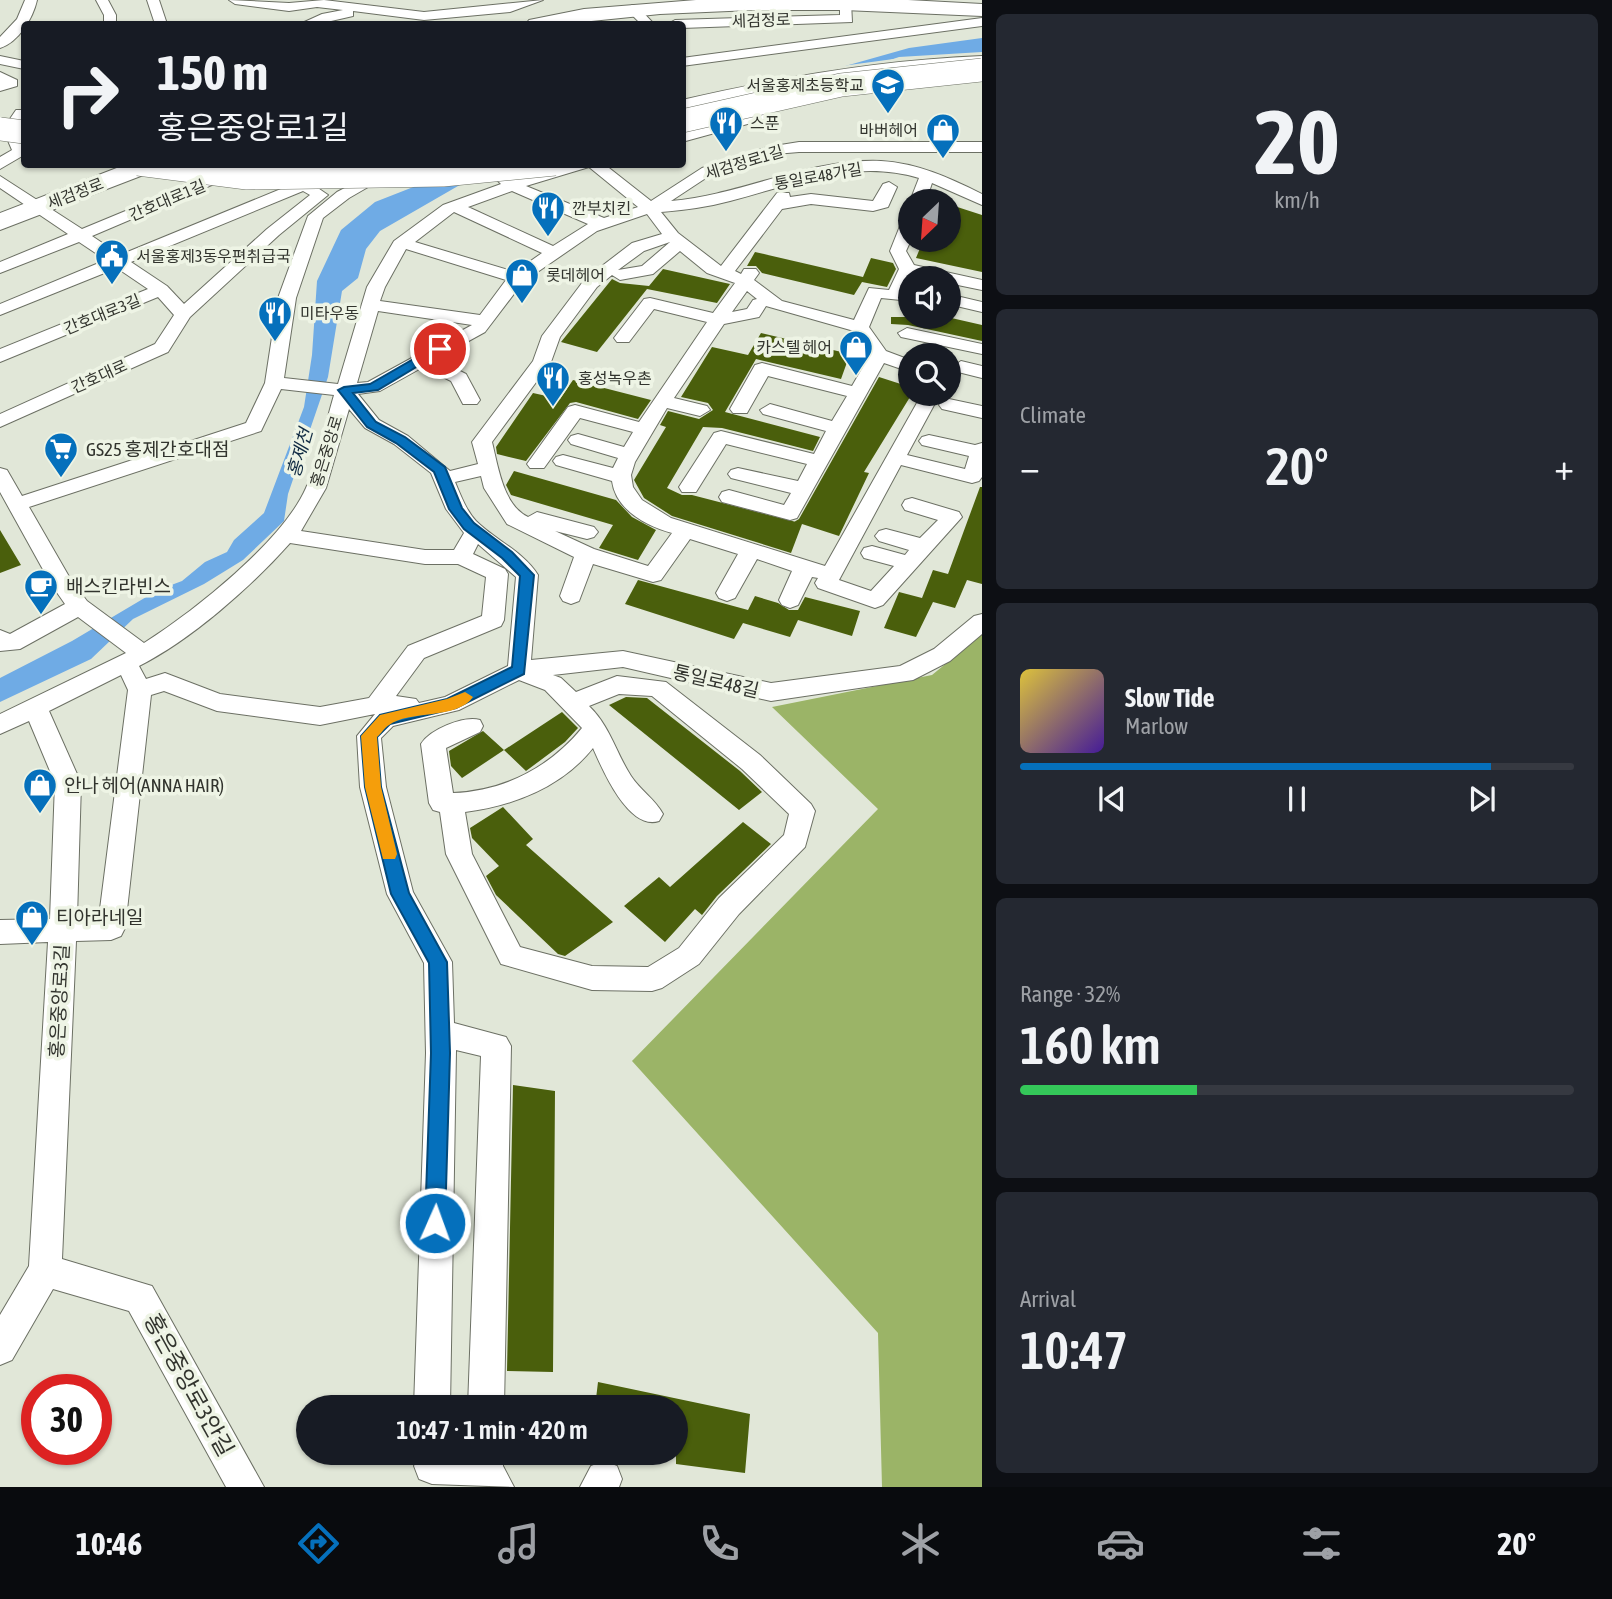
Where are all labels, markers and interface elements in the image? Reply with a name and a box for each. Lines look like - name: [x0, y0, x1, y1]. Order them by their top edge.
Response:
- street label: 세검정로: [731, 10, 791, 30]
- text: 150 m: [157, 44, 268, 100]
- icon: right: [42, 49, 133, 140]
- school or university icon: 서울홍제초등학교: [869, 66, 907, 115]
- place label: 서울홍제초등학교: [746, 76, 864, 94]
- text: 20: [1254, 89, 1340, 193]
- restaurant icon: 스푼: [707, 104, 745, 153]
- text: 홍은중앙로1길: [157, 109, 349, 146]
- shop icon: 바버헤어: [924, 111, 962, 160]
- place label: 스푼: [750, 114, 780, 132]
- place label: 바버헤어: [859, 121, 918, 139]
- street label: 세검정로1길: [703, 142, 785, 182]
- street label: 통일로48가길: [773, 159, 863, 193]
- street label: 세검정로: [44, 174, 106, 212]
- street label: 간호대로1길: [126, 176, 208, 224]
- text: km/h: [1274, 187, 1320, 213]
- restaurant icon: 깐부치킨: [529, 189, 567, 238]
- north arrow: [898, 189, 961, 252]
- map controls: [898, 189, 961, 406]
- place label: 깐부치킨: [572, 199, 631, 217]
- public building icon: 서울홍제3동우편취급국: [93, 237, 131, 286]
- place label: 서울홍제3동우편취급국: [136, 247, 291, 265]
- shop icon: 롯데헤어: [503, 256, 541, 305]
- place label: 롯데헤어: [546, 266, 605, 284]
- button: sound: [898, 266, 961, 329]
- street label: 간호대로3길: [61, 290, 143, 338]
- restaurant icon: 미타우동: [256, 294, 294, 343]
- place label: 미타우동: [300, 304, 359, 322]
- pin: [410, 319, 470, 379]
- shop icon: 카스텔 헤어: [837, 328, 875, 377]
- icon: arrive: [421, 330, 459, 368]
- place label: 카스텔 헤어: [756, 338, 832, 356]
- button: search: [898, 343, 961, 406]
- street label: 간호대로: [68, 356, 130, 396]
- restaurant icon: 홍성녹우촌: [534, 359, 572, 408]
- place label: 홍성녹우촌: [578, 369, 652, 387]
- text: Climate: [1020, 402, 1086, 428]
- street label: 홍은중앙로: [307, 413, 345, 489]
- water label: 홍제천: [283, 424, 317, 480]
- supermarket icon: GS25 홍제간호대점: [42, 430, 80, 479]
- text: 20°: [1265, 436, 1329, 496]
- place label: GS25 홍제간호대점: [86, 438, 229, 460]
- text: −: [1020, 445, 1040, 488]
- text: +: [1554, 445, 1574, 488]
- cafe icon: 배스킨라빈스: [22, 567, 60, 616]
- place label: 배스킨라빈스: [66, 575, 171, 597]
- street label: 통일로48길: [671, 660, 761, 702]
- text: Slow Tide: [1125, 683, 1215, 713]
- text: Marlow: [1125, 713, 1188, 739]
- shop icon: 안나 헤어(ANNA HAIR): [21, 766, 59, 815]
- place label: 안나 헤어(ANNA HAIR): [64, 774, 224, 796]
- icon: previous: [1093, 780, 1131, 818]
- icon: pause: [1278, 780, 1316, 818]
- icon: next: [1463, 780, 1501, 818]
- shop icon: 티아라네일: [13, 898, 51, 947]
- place label: 티아라네일: [56, 906, 143, 928]
- street label: 홍은중앙로3길: [45, 944, 73, 1058]
- text: Range · 32%: [1020, 981, 1120, 1007]
- text: 160 km: [1020, 1015, 1161, 1075]
- position arrow: [398, 1186, 472, 1260]
- text: Arrival: [1020, 1286, 1076, 1312]
- street label: 홍은중앙로3안길: [139, 1309, 239, 1461]
- text: 10:47: [1020, 1320, 1128, 1380]
- speed limit sign: 30: [21, 1374, 112, 1465]
- text: 10:47 · 1 min · 420 m: [396, 1415, 588, 1445]
- icon: directions: [294, 1519, 343, 1568]
- icon: music: [494, 1519, 543, 1568]
- icon: phone: [695, 1519, 744, 1568]
- icon: climate: [896, 1519, 945, 1568]
- icon: car: [1096, 1519, 1145, 1568]
- icon: filters: [1297, 1519, 1346, 1568]
- text: 10:46: [76, 1525, 142, 1562]
- text: 20°: [1497, 1525, 1536, 1562]

